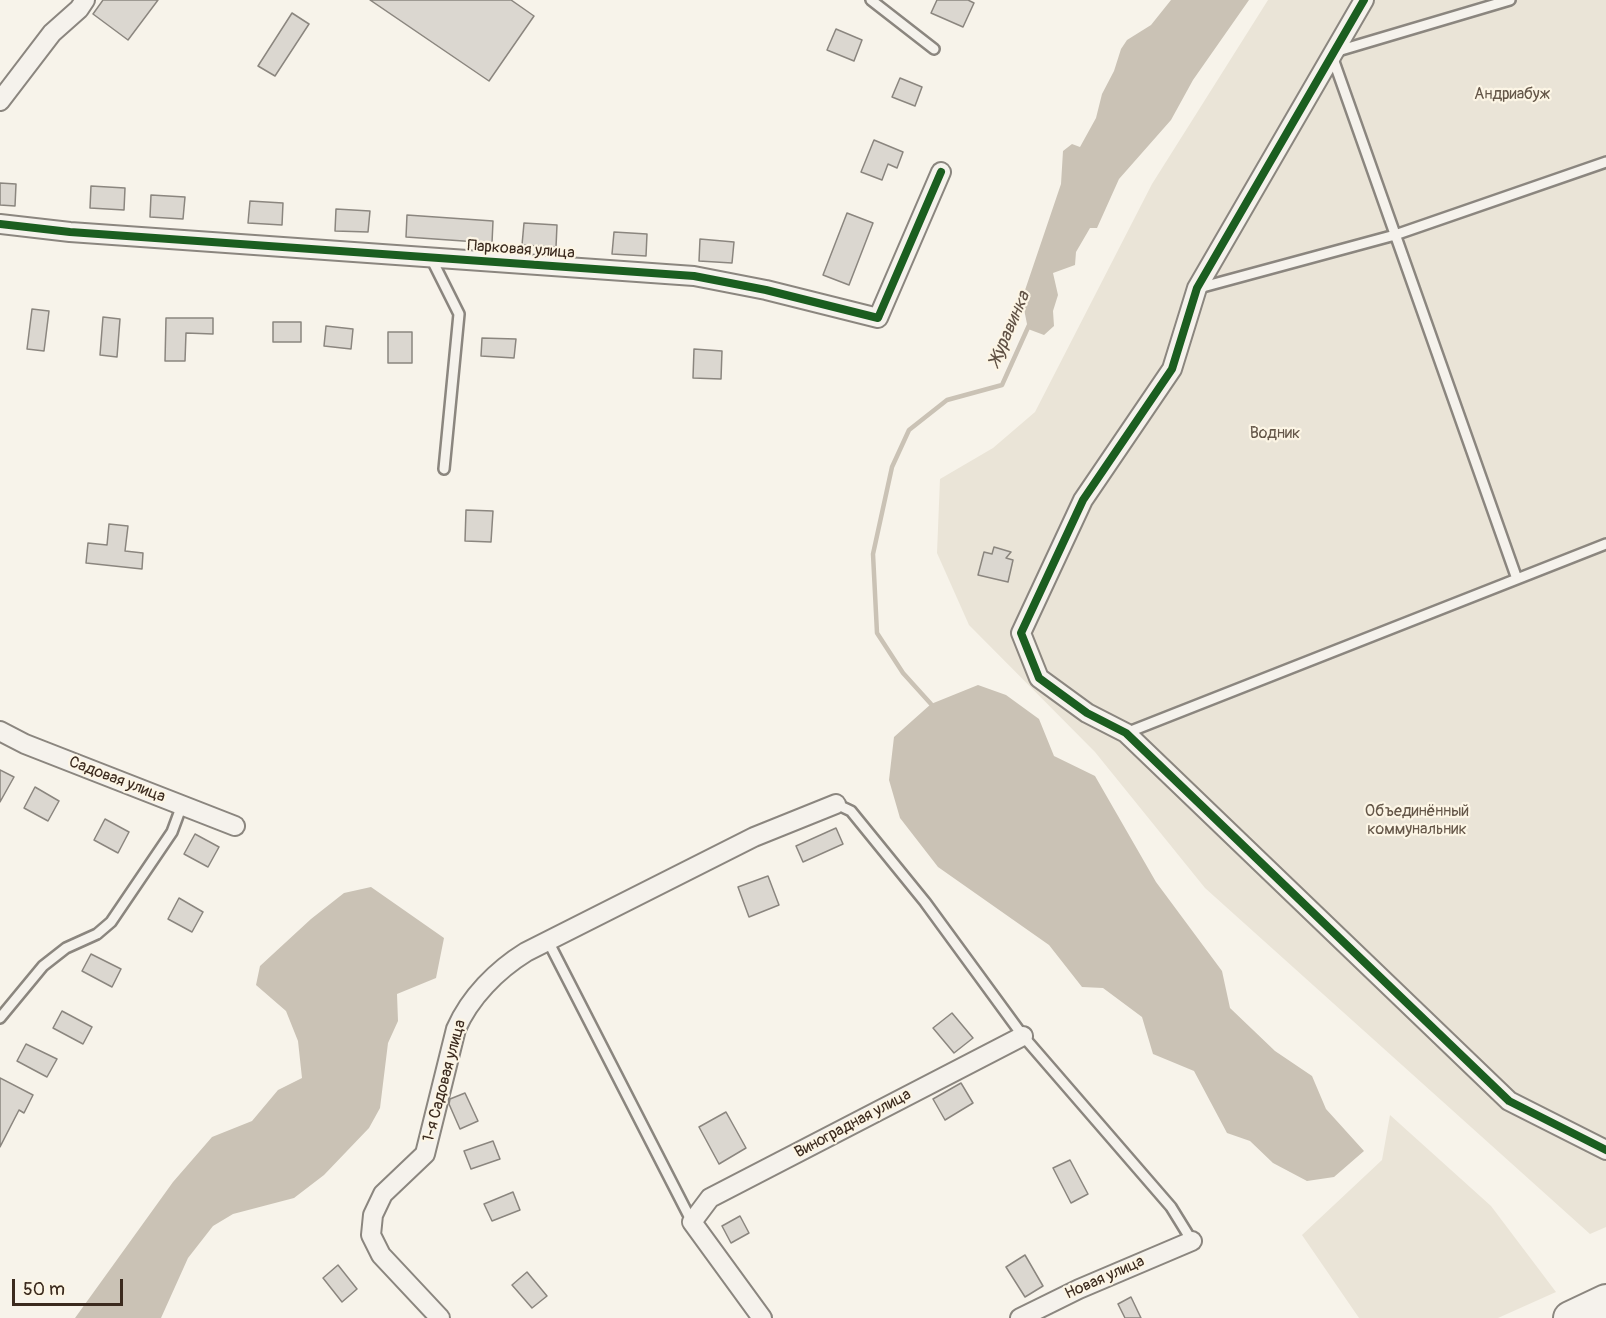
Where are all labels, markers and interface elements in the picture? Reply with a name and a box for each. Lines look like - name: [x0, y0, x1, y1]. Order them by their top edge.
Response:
- park label: Андриабуж: [1474, 85, 1550, 105]
- street label: Парковая улица: [467, 237, 575, 263]
- water label: Журавинка: [985, 288, 1035, 370]
- park label: Водник: [1250, 424, 1300, 444]
- street label: Садовая улица: [66, 753, 168, 807]
- park label: Объединённый коммунальник: [1365, 802, 1469, 840]
- street label: 1-я Садовая улица: [419, 1018, 471, 1144]
- street label: Виноградная улица: [792, 1085, 914, 1163]
- street label: Новая улица: [1062, 1252, 1148, 1304]
- scale bar: [15, 1267, 126, 1305]
- text: 50 m: [23, 1278, 65, 1301]

